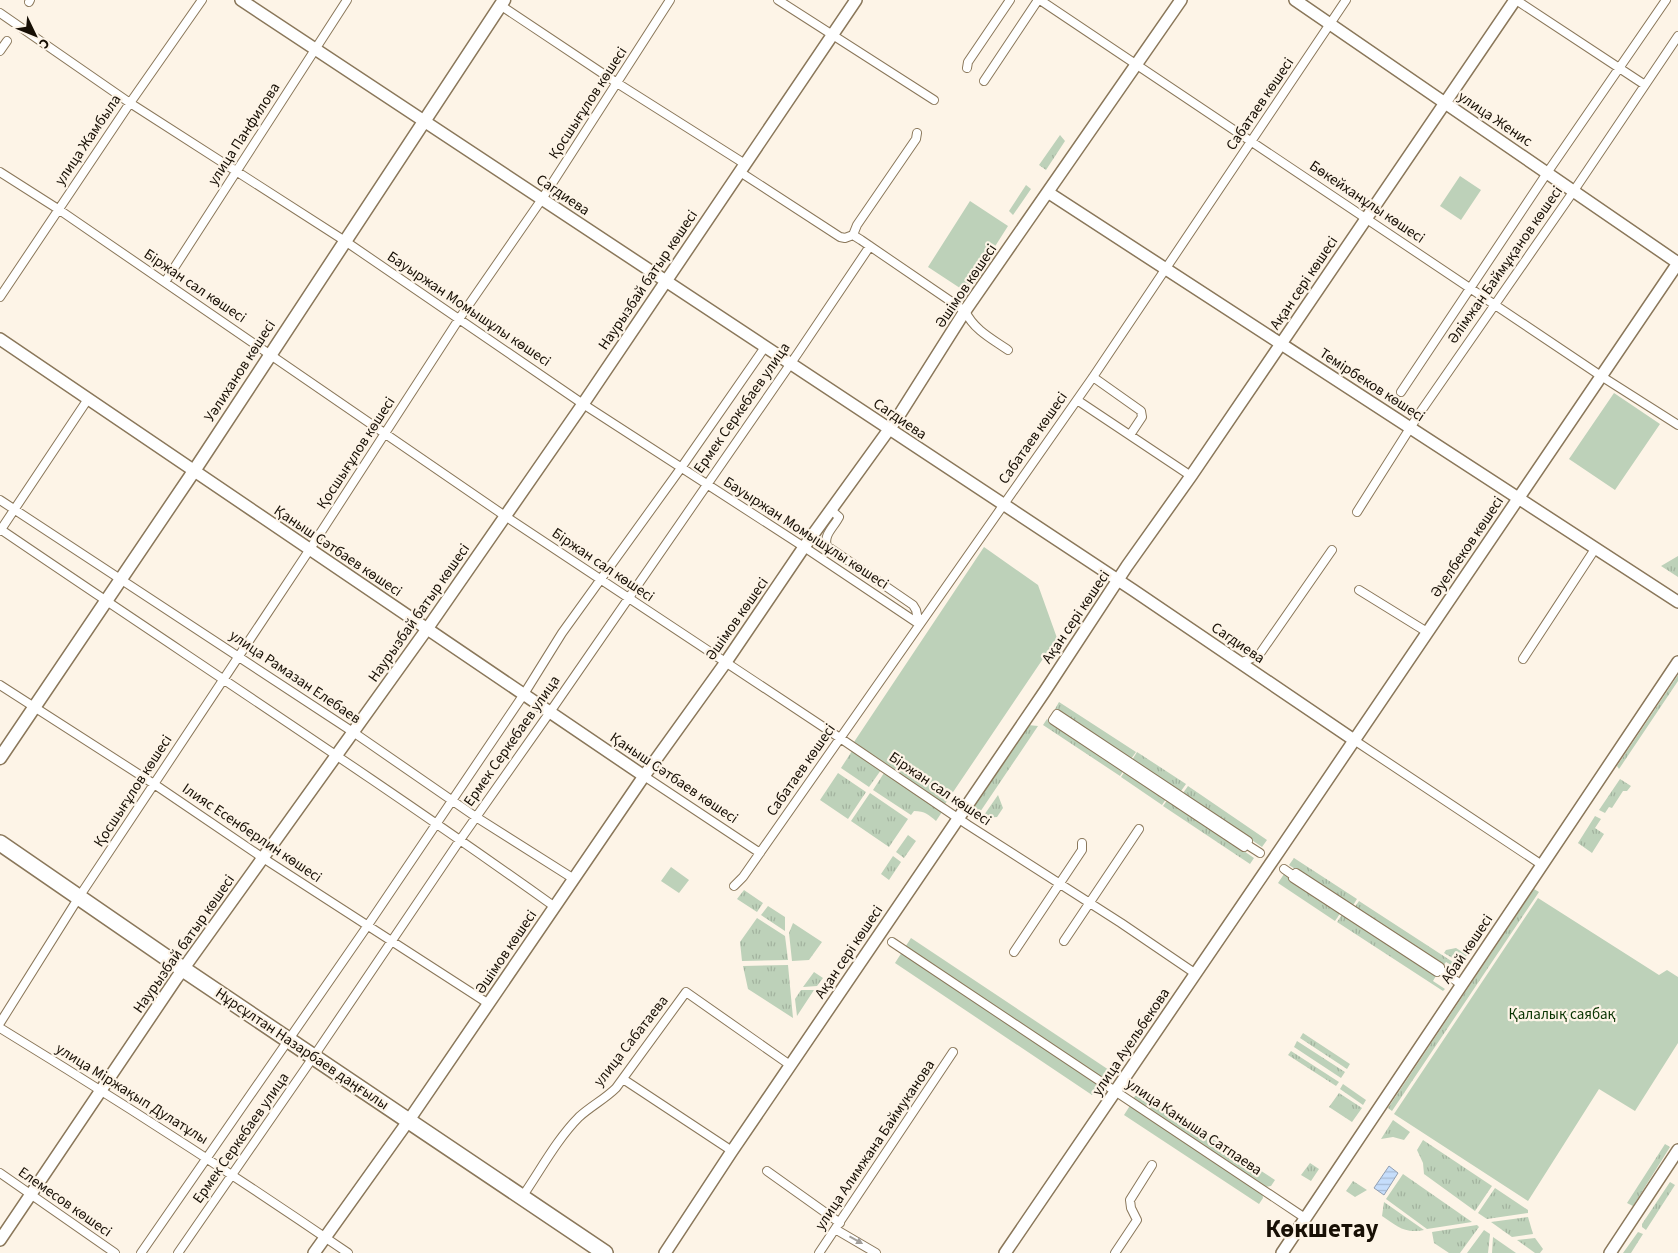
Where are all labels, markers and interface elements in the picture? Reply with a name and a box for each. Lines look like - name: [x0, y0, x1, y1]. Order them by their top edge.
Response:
- north arrow: [10, 10, 60, 60]
- text: С: [34, 33, 54, 53]
- street label: Қосшығұлов көшесі: [544, 43, 632, 163]
- street label: Сабатаев көшесі: [1221, 53, 1299, 155]
- street label: улица Панфилова: [203, 78, 285, 190]
- street label: улица Женис: [1454, 86, 1537, 152]
- street label: улица Жамбыла: [50, 90, 126, 190]
- street label: Бөкейханұлы көшесі: [1305, 156, 1429, 248]
- street label: Сагдиева: [532, 169, 594, 221]
- street label: Әлімжан Баймұқанов көшесі: [1442, 182, 1568, 348]
- street label: Наурызбай батыр көшесі: [593, 206, 703, 354]
- street label: Ақан сері көшесі: [1265, 232, 1343, 334]
- street label: Әшімов көшесі: [930, 240, 1002, 332]
- street label: Біржан сал көшесі: [140, 244, 250, 328]
- street label: Бауыржан Момышұлы көшесі: [383, 246, 555, 372]
- street label: Уәлиханов көшесі: [199, 316, 281, 426]
- street label: Ермек Серкебаев улица: [689, 338, 795, 478]
- street label: Темірбеков көшесі: [1315, 343, 1429, 427]
- street label: Сабатаев көшесі: [993, 388, 1073, 488]
- street label: Қосшығұлов көшесі: [312, 393, 400, 513]
- street label: Сагдиева: [869, 393, 931, 445]
- street label: Бауыржан Момышұлы көшесі: [719, 472, 893, 594]
- street label: Әуелбеков көшесі: [1425, 492, 1509, 602]
- street label: Қаныш Сәтбаев көшесі: [270, 500, 406, 602]
- street label: Біржан сал көшесі: [548, 523, 658, 607]
- street label: Наурызбай батыр көшесі: [363, 539, 475, 687]
- street label: Ақан сері көшесі: [1037, 566, 1115, 668]
- street label: Әшімов көшесі: [700, 573, 774, 665]
- street label: Сагдиева: [1207, 617, 1269, 669]
- street label: улица Рамазан Елебаев: [225, 625, 365, 729]
- street label: Ермек Серкебаев улица: [459, 671, 565, 811]
- street label: Сабатаев көшесі: [761, 720, 841, 820]
- street label: Қаныш Сәтбаев көшесі: [606, 727, 742, 829]
- street label: Қосшығұлов көшесі: [89, 731, 177, 851]
- street label: Біржан сал көшесі: [885, 747, 995, 831]
- street label: Ілияс Есенберлин көшесі: [178, 778, 326, 888]
- street label: Наурызбай батыр көшесі: [128, 870, 240, 1018]
- street label: Ақан сері көшесі: [810, 901, 888, 1003]
- street label: Әшімов көшесі: [470, 906, 542, 998]
- street label: Абай көшесі: [1436, 910, 1498, 988]
- street label: Нұрсұлтан Назарбаев даңғылы: [211, 983, 393, 1115]
- street label: улица Ауельбекова: [1087, 984, 1175, 1100]
- street label: улица Сабатаева: [589, 991, 673, 1091]
- park label: Қалалық саябақ: [1508, 1004, 1616, 1025]
- street label: улица Міржақып Дулатұлы: [52, 1038, 212, 1150]
- street label: улица Алимжана Баймуканова: [810, 1056, 940, 1234]
- street label: Ермек Серкебаев улица: [188, 1068, 294, 1208]
- street label: улица Каныша Сатпаева: [1122, 1074, 1266, 1180]
- street label: Елемесов көшесі: [14, 1162, 116, 1242]
- district label: Көкшетау: [1265, 1211, 1379, 1247]
- one-way arrow: [849, 1236, 862, 1245]

